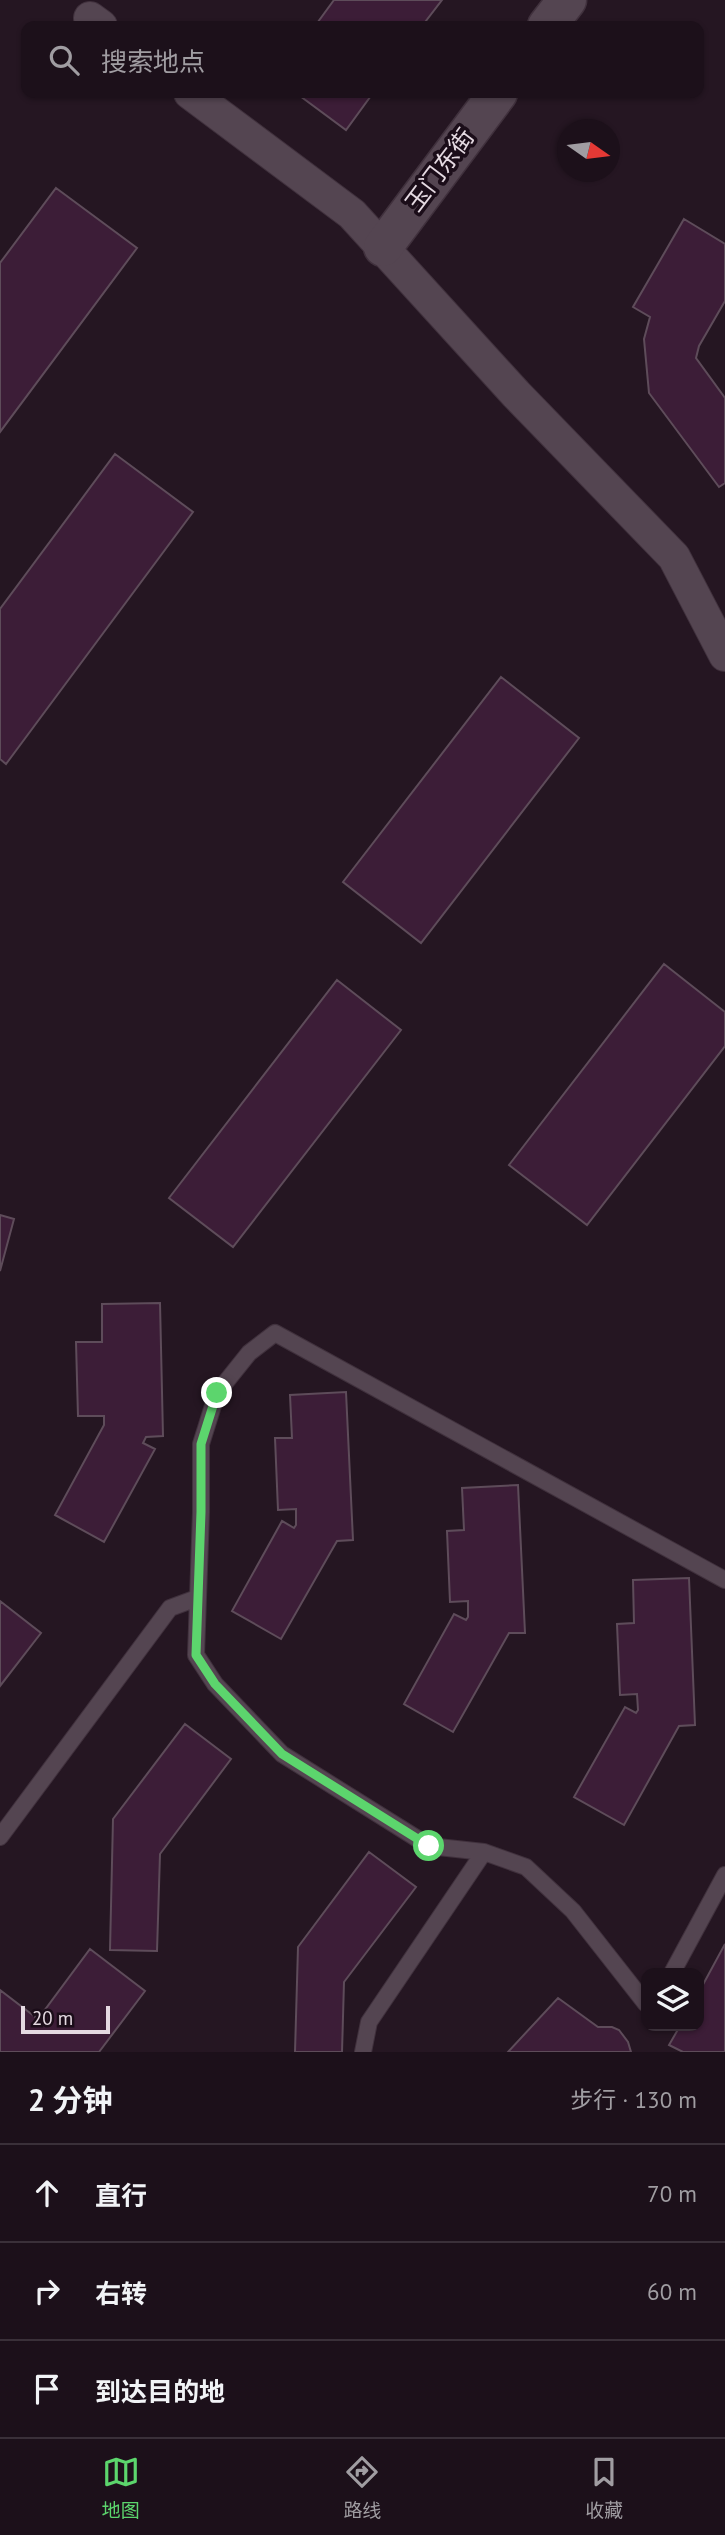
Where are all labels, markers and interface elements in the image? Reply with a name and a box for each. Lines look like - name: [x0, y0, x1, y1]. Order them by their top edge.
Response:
- search box: [21, 21, 704, 98]
- icon: search: [45, 41, 83, 79]
- text: 搜索地点: [101, 45, 205, 78]
- north arrow: [557, 119, 620, 182]
- street label: 玉门东街: [398, 122, 481, 217]
- route end: [201, 1377, 232, 1408]
- route start: [413, 1830, 444, 1861]
- map controls: [641, 1968, 704, 2031]
- button: layers: [641, 1968, 704, 2031]
- scale bar: [21, 2003, 110, 2035]
- text: 20 m: [32, 2006, 73, 2030]
- text: 2 分钟: [28, 2080, 113, 2119]
- text: 步行 · 130 m: [570, 2085, 697, 2114]
- icon: ahead: [28, 2174, 66, 2212]
- text: 直行: [95, 2179, 147, 2212]
- text: 70 m: [647, 2179, 697, 2208]
- icon: right: [28, 2272, 66, 2310]
- text: 右转: [95, 2277, 147, 2310]
- text: 60 m: [647, 2277, 697, 2306]
- icon: arrive: [28, 2370, 66, 2408]
- text: 到达目的地: [95, 2375, 225, 2408]
- tab: 地图: [102, 2453, 140, 2522]
- tab: 路线: [343, 2453, 381, 2522]
- tab: 收藏: [585, 2453, 623, 2522]

